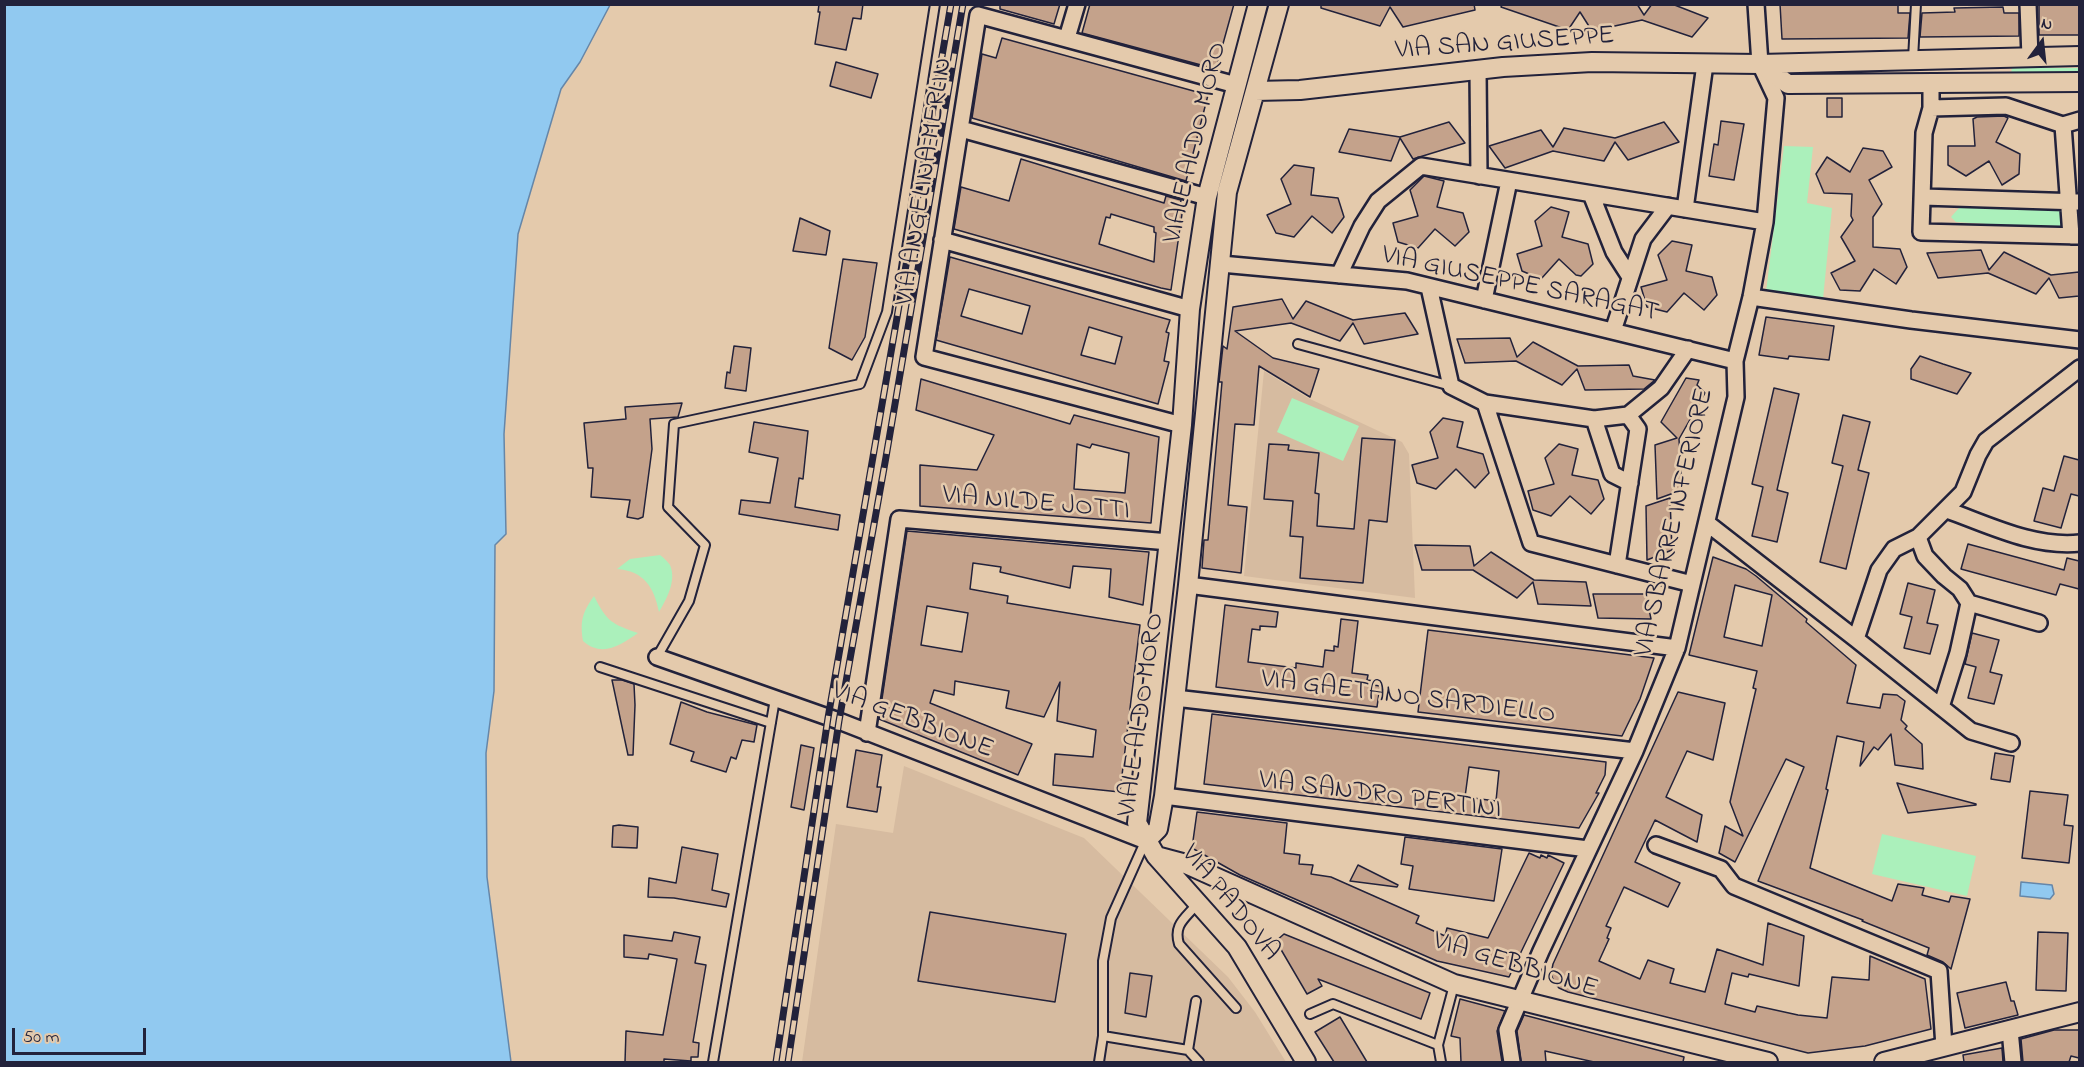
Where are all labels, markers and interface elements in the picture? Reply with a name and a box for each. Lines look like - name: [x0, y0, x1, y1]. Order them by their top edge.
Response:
- north arrow: [2012, 12, 2072, 72]
- text: N: [2038, 12, 2055, 38]
- street label: VIA SAN GIUSEPPE: [1394, 21, 1616, 69]
- street label: VIALE ALDO MORO: [1158, 39, 1236, 247]
- street label: VIA ANGELINA MERLIN: [890, 56, 962, 308]
- street label: VIA GIUSEPPE SARAGAT: [1379, 241, 1661, 331]
- street label: VIA SBARRE INFERIORE: [1629, 386, 1723, 660]
- street label: VIA NILDE JOTTI: [941, 481, 1131, 529]
- street label: VIALE ALDO MORO: [1113, 611, 1173, 819]
- street label: VIA GAETANO SARDIELLO: [1259, 665, 1557, 733]
- street label: VIA GEBBIONE: [827, 676, 997, 768]
- street label: VIA SANDRO PERTINI: [1257, 766, 1503, 828]
- street label: VIA PADOVA: [1172, 839, 1286, 969]
- street label: VIA GEBBIONE: [1429, 927, 1601, 1007]
- scale bar: [15, 1016, 148, 1054]
- text: 50 m: [23, 1025, 60, 1051]

